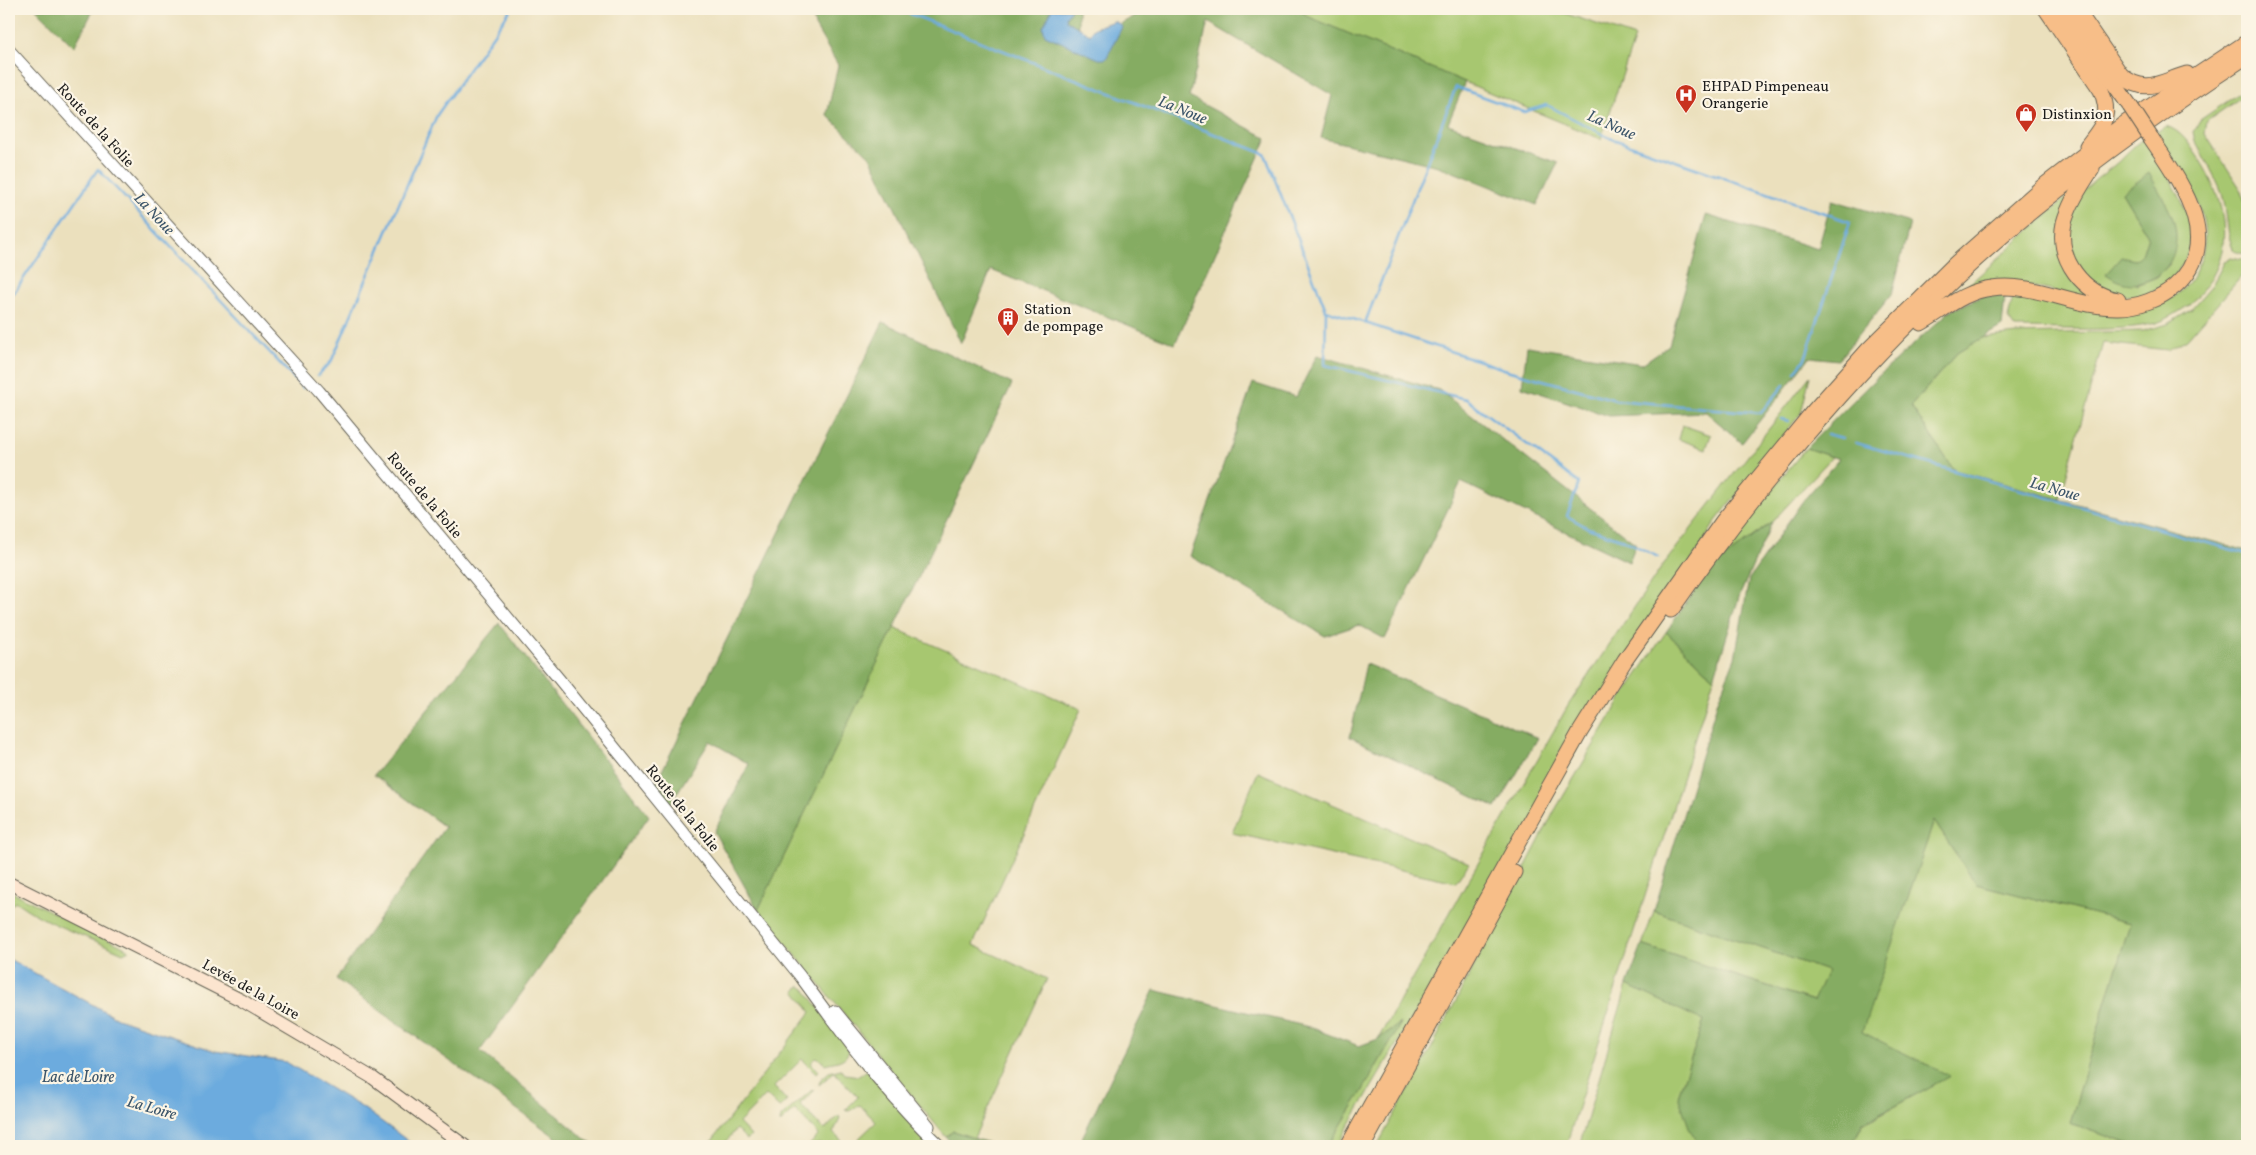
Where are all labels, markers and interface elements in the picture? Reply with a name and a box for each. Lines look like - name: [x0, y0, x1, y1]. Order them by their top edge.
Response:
- place label: EHPAD Pimpeneau Orangerie: [1702, 77, 1829, 115]
- street label: Route de la Folie: [51, 79, 138, 173]
- hospital icon: EHPAD Pimpeneau Orangerie: [1674, 83, 1698, 114]
- water label: La Noue: [1155, 91, 1210, 131]
- shop icon: Distinxion: [2014, 102, 2038, 133]
- water label: La Noue: [1583, 105, 1639, 146]
- place label: Distinxion: [2042, 105, 2112, 126]
- water label: La Noue: [128, 188, 179, 241]
- place label: Station de pompage: [1024, 300, 1103, 338]
- building icon: Station de pompage: [996, 306, 1020, 337]
- street label: Route de la Folie: [381, 448, 466, 544]
- water label: La Noue: [2027, 472, 2082, 508]
- street label: Route de la Folie: [640, 761, 724, 857]
- street label: Levée de la Loire: [198, 955, 303, 1026]
- water label: Lac de Loire: [42, 1067, 115, 1089]
- water label: La Loire: [124, 1091, 179, 1126]

